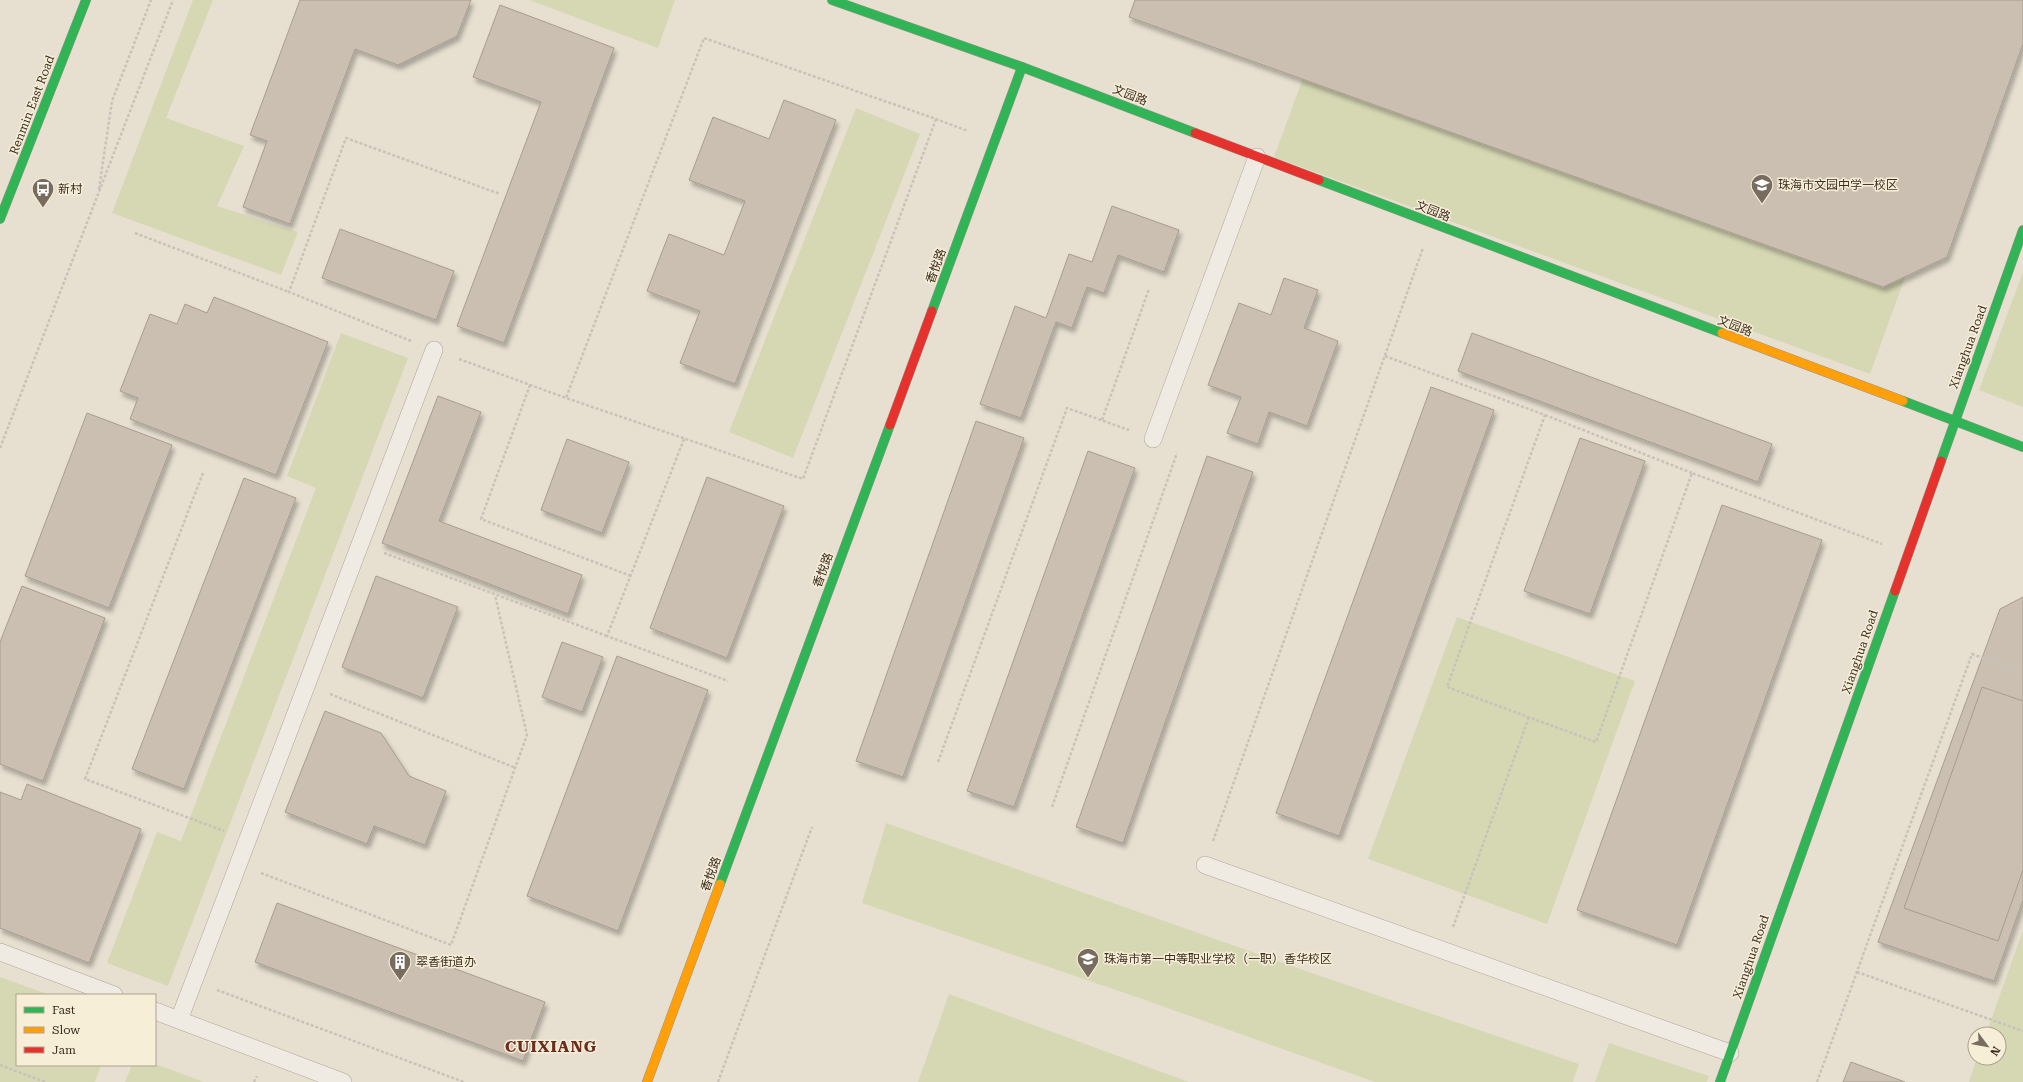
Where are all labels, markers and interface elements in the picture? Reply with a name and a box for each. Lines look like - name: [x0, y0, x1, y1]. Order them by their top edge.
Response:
- street label: Renmin East Road: [7, 53, 57, 157]
- street label: 文园路: [1111, 82, 1149, 108]
- school or university icon: 珠海市文园中学一校区: [1749, 172, 1775, 205]
- bus stop icon: 新村: [30, 176, 56, 209]
- place label: 珠海市文园中学一校区: [1778, 178, 1898, 192]
- place label: 新村: [58, 182, 83, 196]
- street label: 文园路: [1414, 198, 1452, 224]
- street label: 香悅路: [923, 247, 949, 285]
- street label: Xianghua Road: [1946, 303, 1990, 391]
- street label: 文园路: [1716, 313, 1754, 339]
- street label: 香悅路: [810, 551, 836, 589]
- street label: Xianghua Road: [1839, 608, 1881, 696]
- street label: 香悅路: [698, 855, 724, 893]
- street label: Xianghua Road: [1730, 913, 1772, 1001]
- school or university icon: 珠海市第一中等职业学校（一职）香华校区: [1075, 946, 1101, 979]
- building icon: 翠香街道办: [387, 949, 413, 982]
- place label: 珠海市第一中等职业学校（一职）香华校区: [1104, 952, 1332, 966]
- place label: 翠香街道办: [416, 955, 476, 969]
- legend: [16, 994, 156, 1066]
- text: Fast: [52, 1003, 76, 1017]
- text: Slow: [52, 1023, 80, 1037]
- north arrow: [1967, 1026, 2007, 1066]
- district label: CUIXIANG: [505, 1037, 597, 1056]
- text: Jam: [52, 1043, 76, 1057]
- text: N: [1987, 1044, 2003, 1059]

